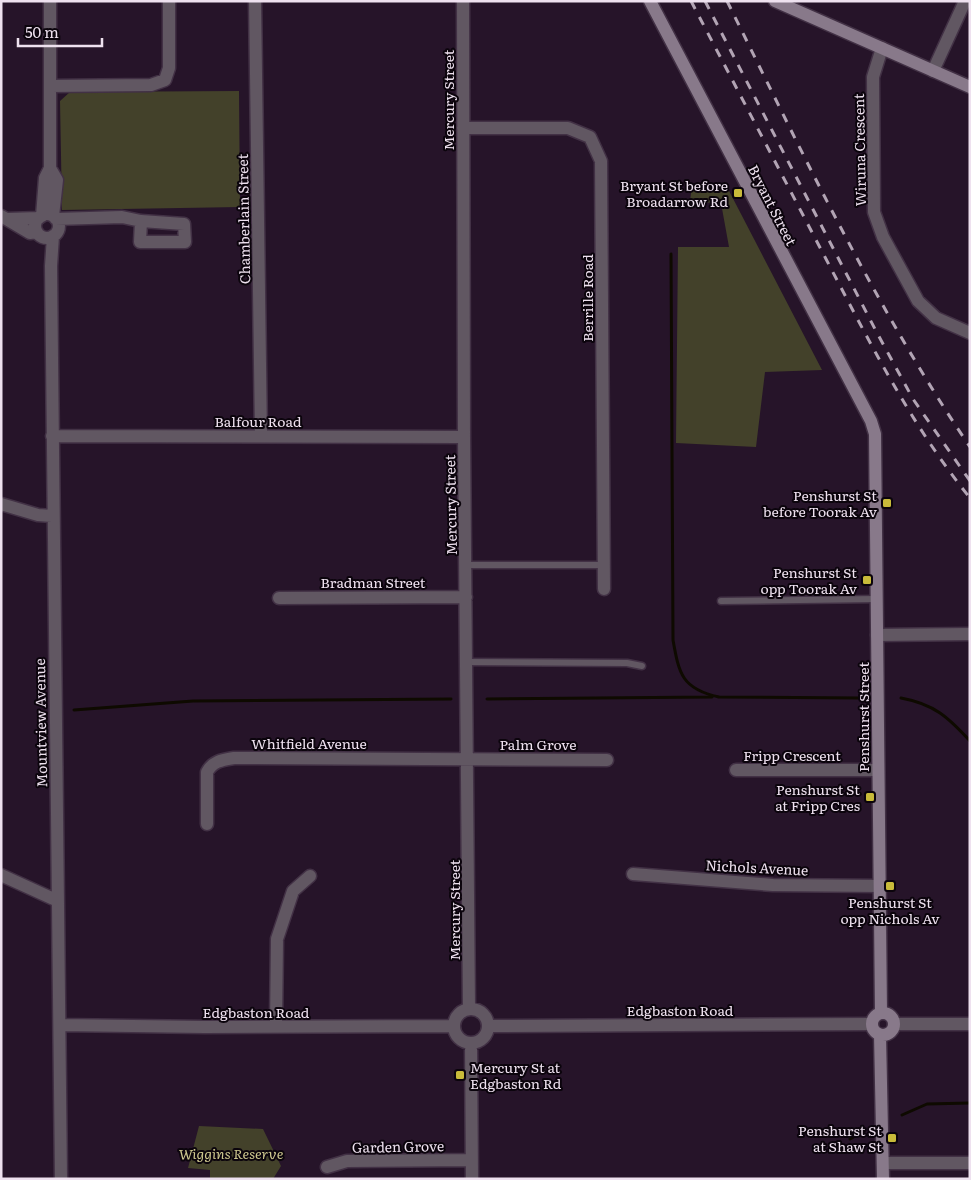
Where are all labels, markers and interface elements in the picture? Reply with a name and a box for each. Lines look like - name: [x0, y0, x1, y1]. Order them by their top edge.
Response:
- scale bar: [18, 15, 101, 47]
- text: 50 m: [25, 20, 59, 43]
- street label: Mercury Street: [438, 49, 458, 150]
- street label: Wiruna Crescent: [848, 93, 870, 207]
- street label: Chamberlain Street: [232, 153, 254, 284]
- street label: Bryant Street: [744, 161, 802, 249]
- place label: Bryant St before Broadarrow Rd: [620, 175, 728, 211]
- marker: Bryant St before Broadarrow Rd: [732, 187, 744, 199]
- street label: Berrille Road: [577, 254, 597, 342]
- street label: Balfour Road: [214, 411, 302, 431]
- street label: Mercury Street: [439, 454, 461, 556]
- place label: Penshurst St before Toorak Av: [763, 485, 878, 521]
- marker: Penshurst St before Toorak Av: [881, 497, 893, 509]
- place label: Penshurst St opp Toorak Av: [761, 562, 858, 598]
- street label: Bradman Street: [321, 572, 426, 592]
- marker: Penshurst St opp Toorak Av: [861, 574, 873, 586]
- street label: Mountview Avenue: [29, 658, 51, 788]
- street label: Penshurst Street: [853, 662, 873, 772]
- street label: Whitfield Avenue: [251, 733, 367, 753]
- street label: Palm Grove: [499, 734, 577, 754]
- street label: Fripp Crescent: [743, 745, 841, 765]
- place label: Penshurst St at Fripp Cres: [775, 779, 860, 815]
- marker: Penshurst St at Fripp Cres: [864, 791, 876, 803]
- street label: Nichols Avenue: [705, 854, 809, 880]
- street label: Mercury Street: [444, 859, 464, 960]
- marker: Penshurst St opp Nichols Av: [884, 880, 896, 892]
- place label: Penshurst St opp Nichols Av: [840, 892, 940, 928]
- street label: Edgbaston Road: [627, 1000, 734, 1020]
- street label: Edgbaston Road: [203, 1002, 310, 1022]
- place label: Mercury St at Edgbaston Rd: [470, 1057, 562, 1093]
- marker: Mercury St at Edgbaston Rd: [454, 1069, 466, 1081]
- place label: Penshurst St at Shaw St: [798, 1120, 882, 1156]
- marker: Penshurst St at Shaw St: [886, 1132, 898, 1144]
- street label: Garden Grove: [352, 1135, 444, 1157]
- park label: Wiggins Reserve: [179, 1143, 284, 1163]

